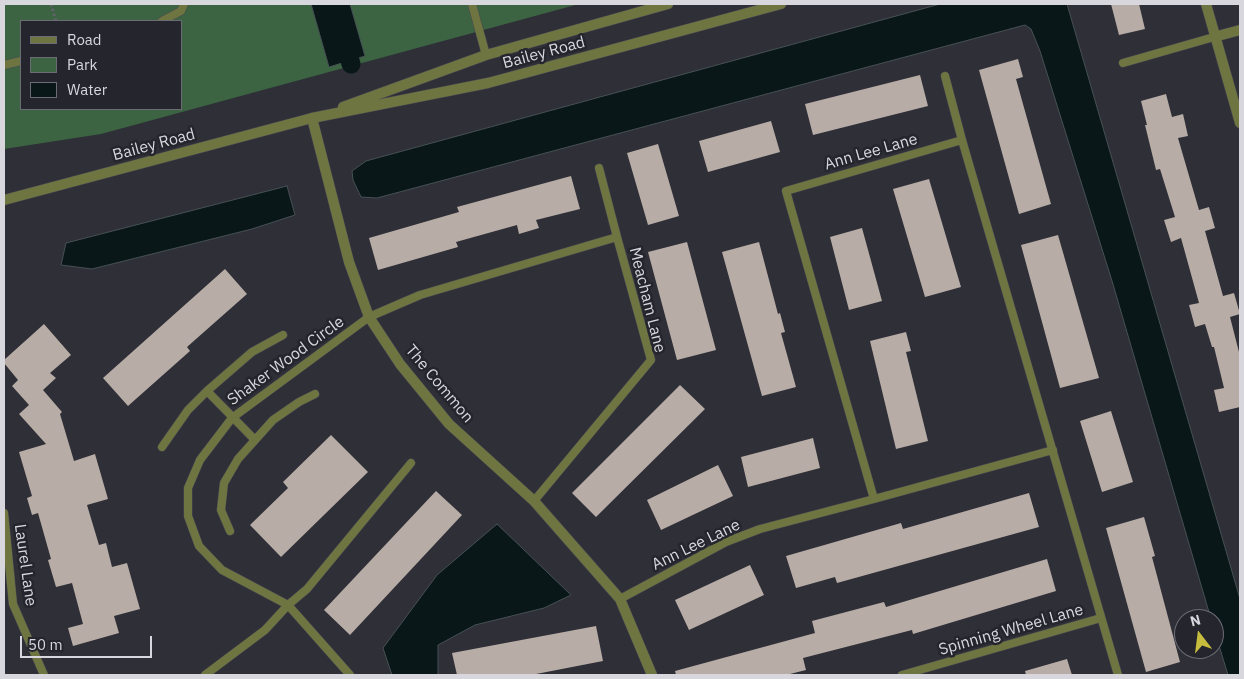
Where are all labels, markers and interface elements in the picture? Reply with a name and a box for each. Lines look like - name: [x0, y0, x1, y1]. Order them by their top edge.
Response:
- legend: [20, 20, 182, 110]
- text: Road: [67, 30, 102, 49]
- street label: Bailey Road: [501, 33, 587, 73]
- text: Park: [67, 55, 97, 74]
- text: Water: [67, 80, 107, 99]
- street label: Bailey Road: [111, 125, 197, 165]
- street label: Ann Lee Lane: [822, 130, 920, 174]
- street label: Meacham Lane: [625, 245, 669, 355]
- street label: Shaker Wood Circle: [224, 312, 348, 410]
- street label: The Common: [401, 341, 477, 427]
- street label: Ann Lee Lane: [649, 515, 743, 575]
- street label: Laurel Lane: [10, 523, 40, 607]
- street label: Spinning Wheel Lane: [936, 600, 1086, 660]
- north arrow: [1174, 609, 1224, 659]
- text: N: [1188, 610, 1203, 630]
- scale bar: [22, 626, 155, 658]
- text: 50 m: [28, 635, 63, 654]

